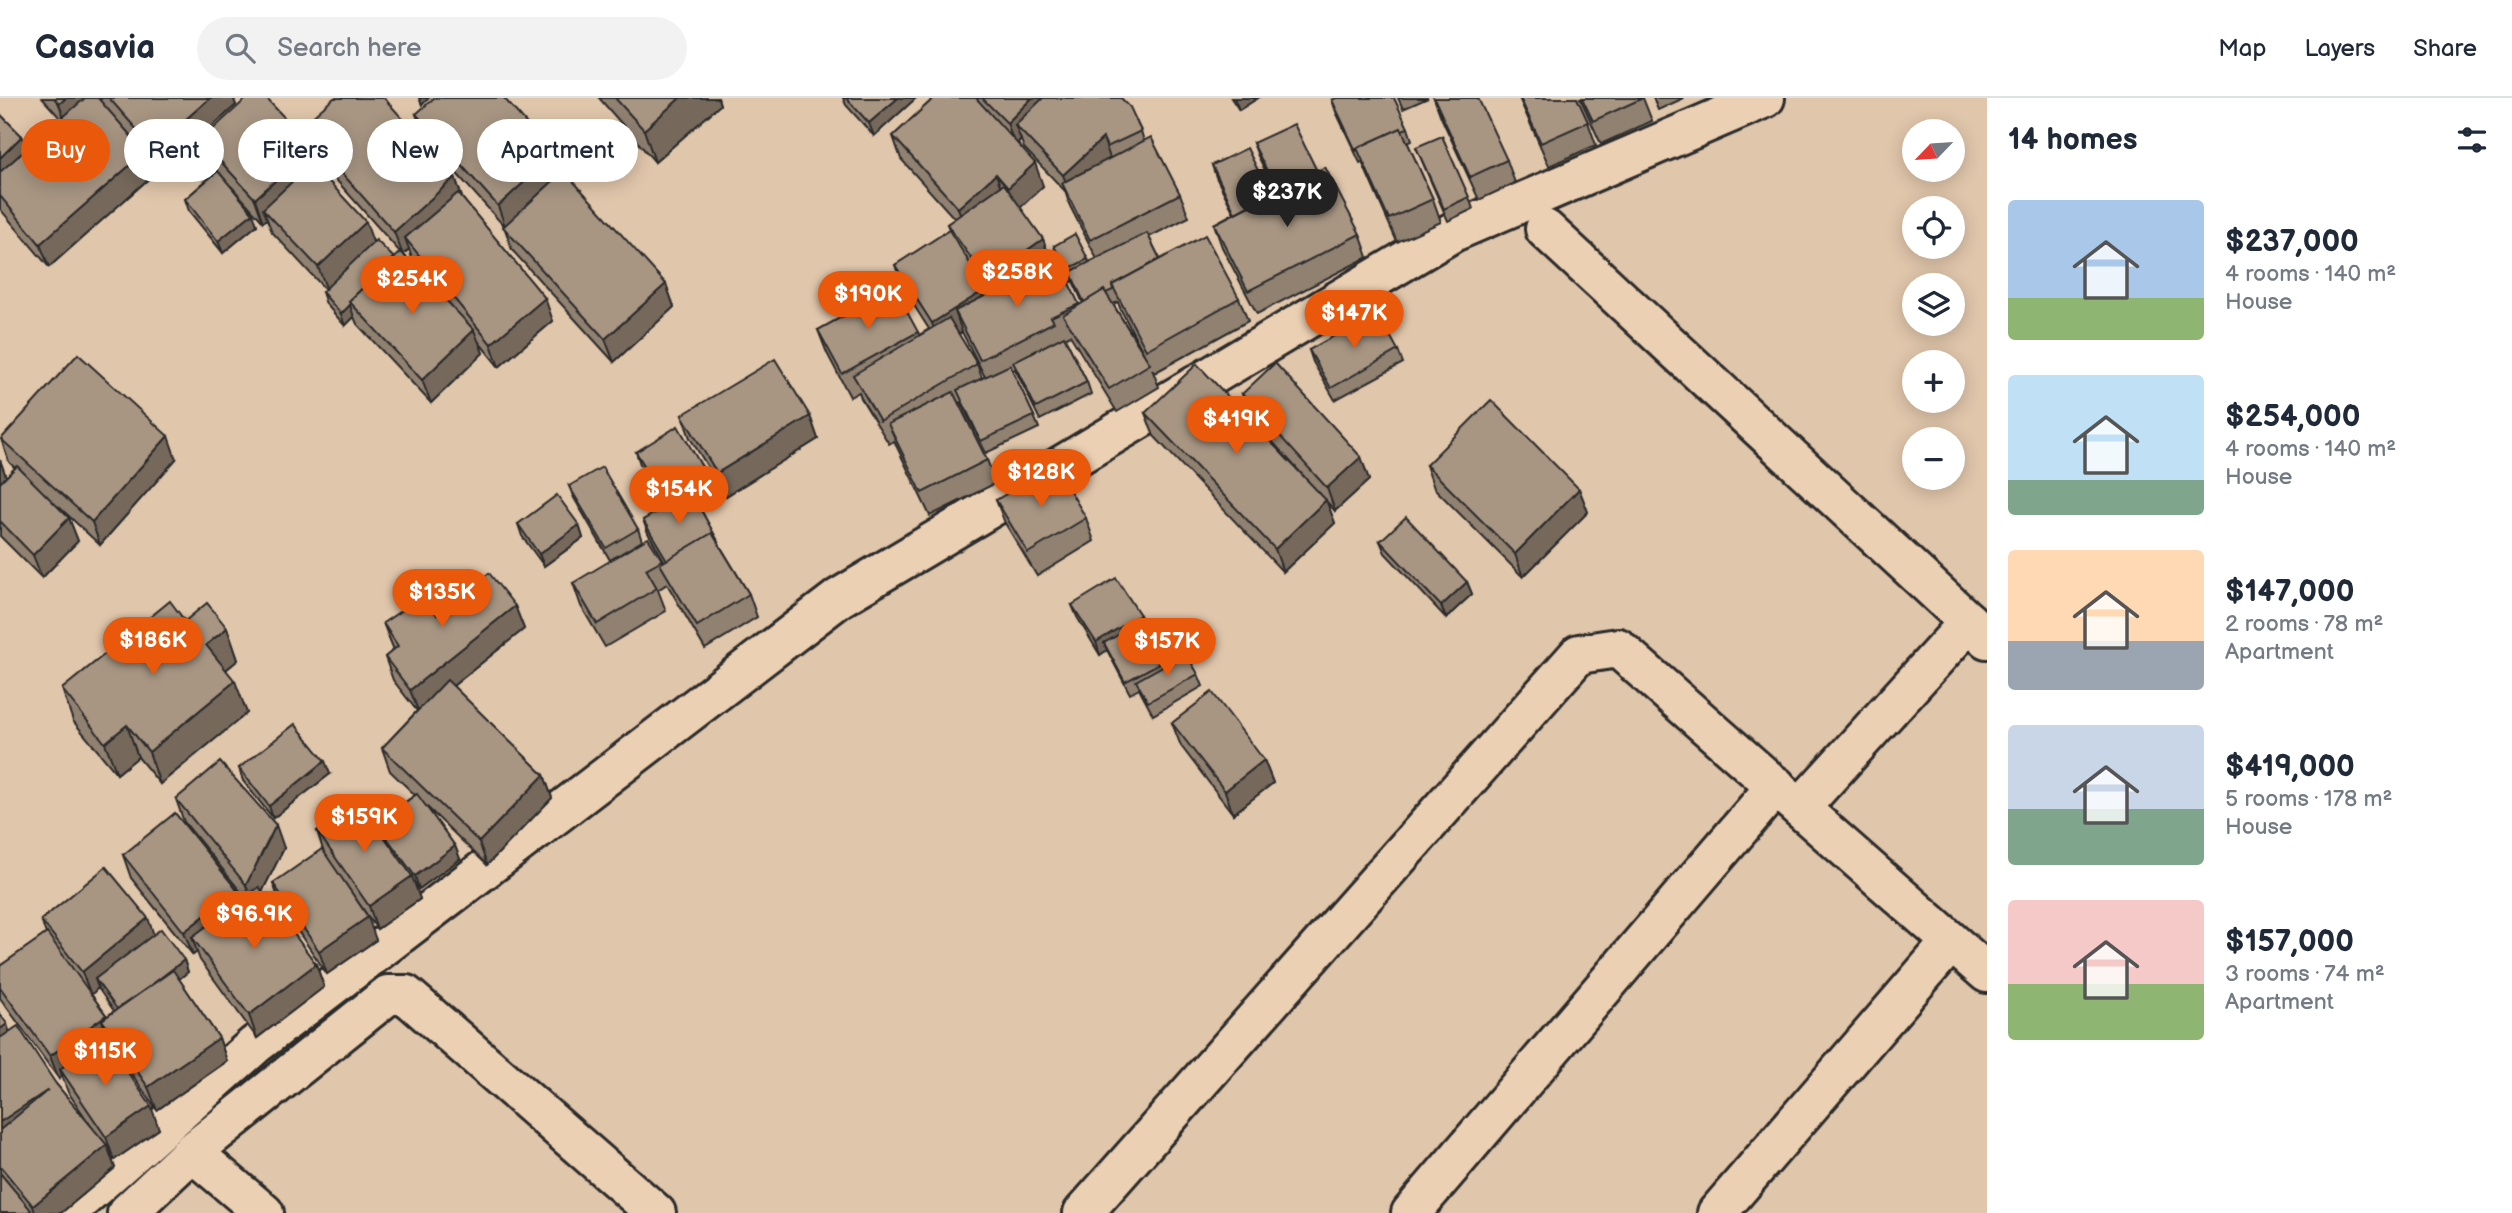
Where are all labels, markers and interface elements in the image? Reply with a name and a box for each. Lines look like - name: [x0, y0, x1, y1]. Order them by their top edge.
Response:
- search box: [197, 17, 687, 80]
- text: Casavia: [35, 28, 155, 68]
- icon: search: [221, 29, 259, 67]
- text: Search here: [277, 33, 421, 64]
- text: Map: [2218, 34, 2266, 63]
- text: Layers: [2304, 34, 2375, 63]
- text: Share: [2413, 34, 2477, 63]
- chip: Buy: [21, 119, 110, 182]
- chip: Rent: [124, 119, 224, 182]
- chip: Filters: [238, 119, 353, 182]
- chip: New: [367, 119, 463, 182]
- chip: Apartment: [477, 119, 638, 182]
- north arrow: [1902, 119, 1965, 182]
- map controls: [1902, 119, 1965, 490]
- icon: filters: [2453, 121, 2491, 159]
- text: 14 homes: [2008, 122, 2137, 158]
- pin: $237K: [1238, 170, 1336, 229]
- text: $237K: [1252, 178, 1322, 206]
- button: locate: [1902, 196, 1965, 259]
- text: $237,000: [2225, 224, 2359, 260]
- icon: home: [2064, 228, 2148, 312]
- pin: $258K: [968, 250, 1066, 309]
- pin: $254K: [363, 256, 461, 316]
- text: $258K: [981, 258, 1053, 286]
- text: 4 rooms · 140 m²: [2225, 260, 2396, 288]
- text: $254K: [376, 265, 448, 293]
- pin: $190K: [819, 272, 917, 331]
- button: layers: [1902, 273, 1965, 336]
- text: $190K: [834, 280, 902, 308]
- text: House: [2225, 288, 2292, 316]
- pin: $147K: [1305, 290, 1403, 350]
- text: $147K: [1321, 299, 1387, 327]
- button: +: [1902, 350, 1965, 413]
- pin: $419K: [1187, 396, 1285, 456]
- text: $254,000: [2225, 399, 2360, 435]
- icon: home: [2064, 403, 2148, 487]
- text: $419K: [1202, 405, 1270, 433]
- button: −: [1902, 427, 1965, 490]
- text: 4 rooms · 140 m²: [2225, 435, 2396, 463]
- pin: $128K: [992, 450, 1090, 509]
- text: $128K: [1007, 458, 1075, 486]
- text: House: [2225, 463, 2292, 491]
- pin: $154K: [630, 466, 728, 526]
- text: $154K: [645, 475, 713, 503]
- pin: $135K: [393, 570, 491, 629]
- text: $147,000: [2225, 574, 2354, 610]
- text: $135K: [408, 578, 476, 606]
- icon: home: [2064, 578, 2148, 662]
- text: 2 rooms · 78 m²: [2225, 610, 2383, 638]
- pin: $186K: [104, 618, 202, 677]
- pin: $157K: [1118, 618, 1216, 678]
- text: $186K: [119, 626, 187, 654]
- text: $157K: [1134, 627, 1200, 655]
- text: Apartment: [2225, 638, 2334, 666]
- text: $419,000: [2225, 749, 2355, 785]
- icon: home: [2064, 753, 2148, 837]
- text: 5 rooms · 178 m²: [2225, 785, 2393, 813]
- pin: $159K: [315, 794, 413, 854]
- text: $159K: [330, 803, 398, 831]
- text: House: [2225, 813, 2292, 841]
- pin: $96.9K: [197, 892, 311, 951]
- text: $96.9K: [216, 900, 292, 928]
- text: $157,000: [2225, 924, 2354, 960]
- icon: home: [2064, 928, 2148, 1012]
- text: 3 rooms · 74 m²: [2225, 960, 2385, 988]
- text: Apartment: [2225, 988, 2334, 1016]
- pin: $115K: [56, 1028, 154, 1088]
- text: $115K: [73, 1037, 137, 1065]

